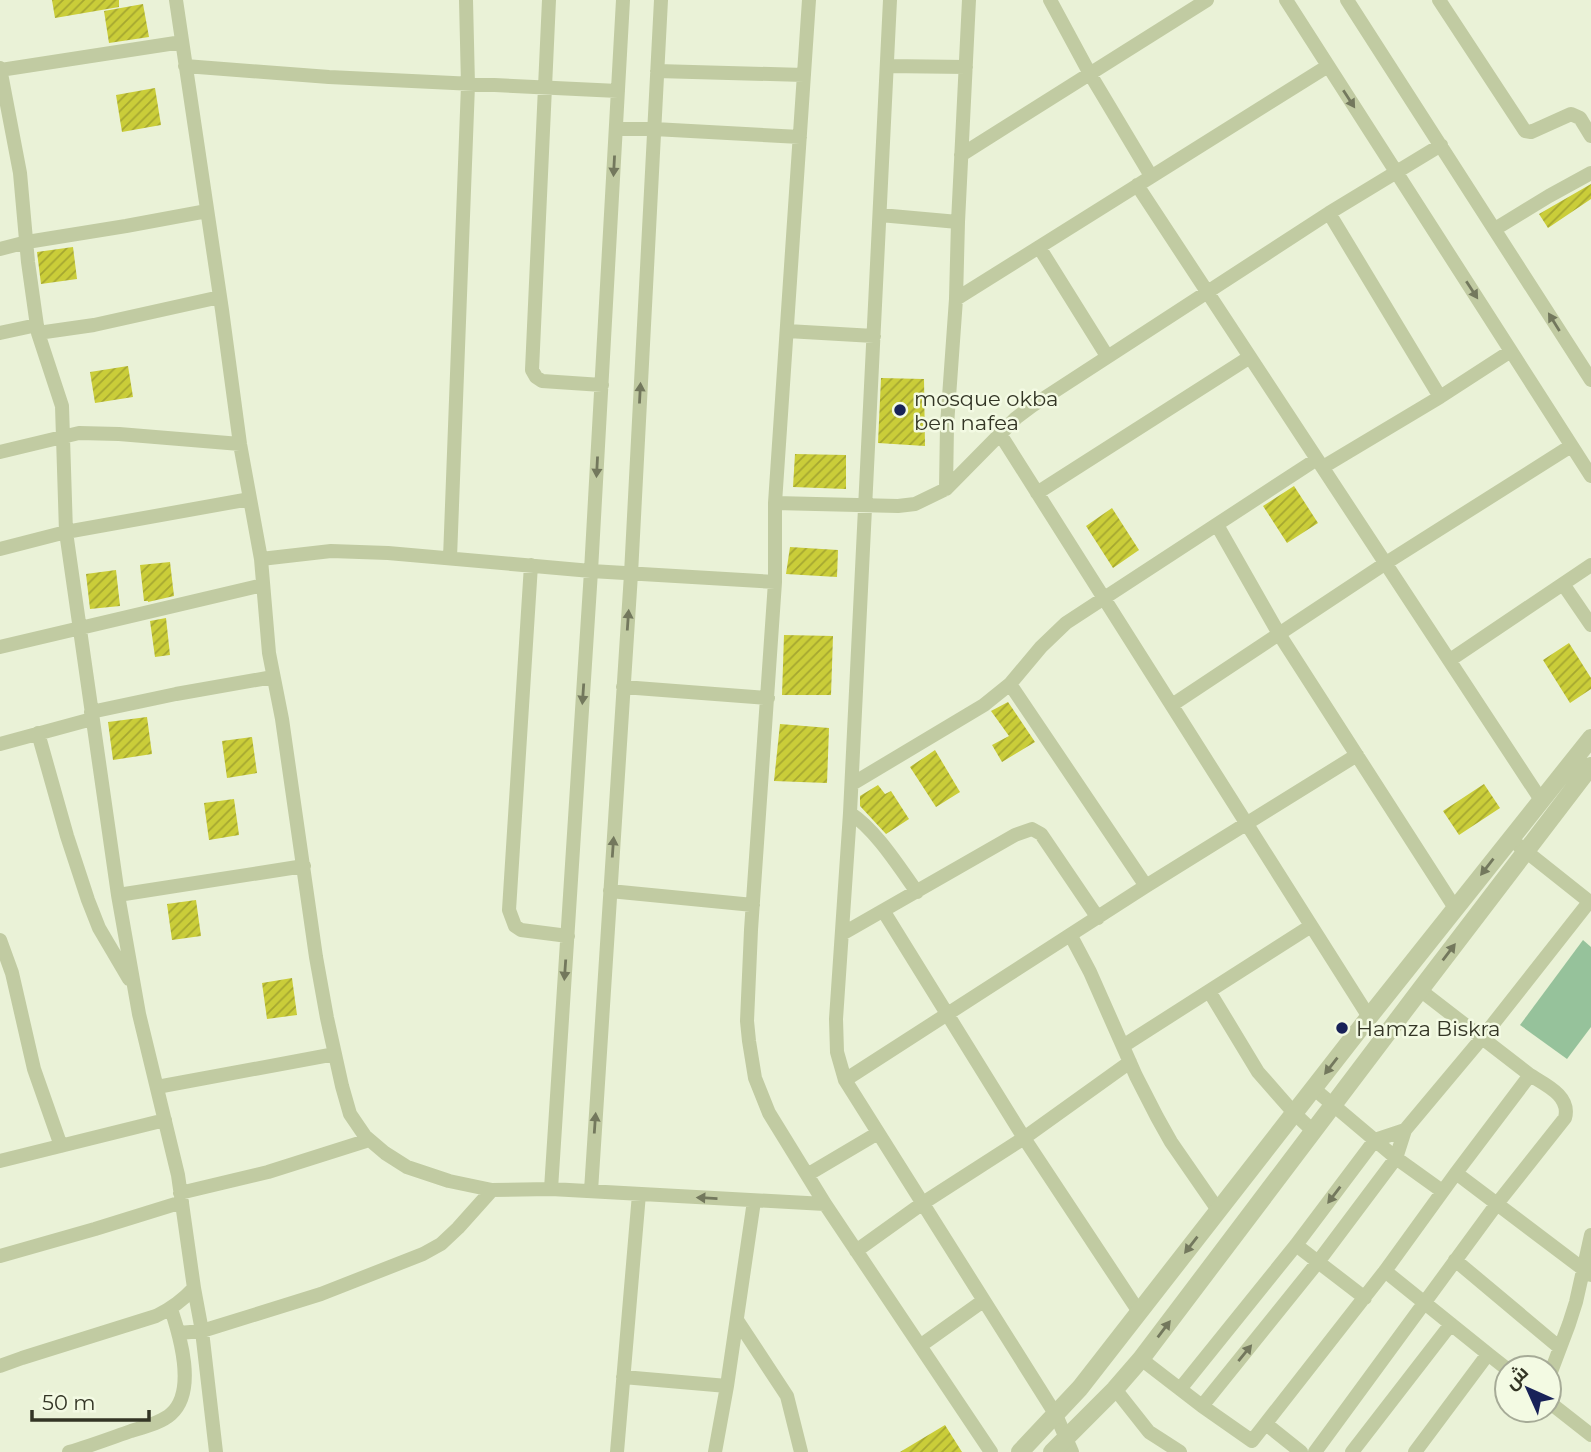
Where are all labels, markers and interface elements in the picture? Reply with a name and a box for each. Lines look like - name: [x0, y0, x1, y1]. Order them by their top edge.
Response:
- one-way arrow: [1343, 89, 1356, 108]
- one-way arrow: [609, 155, 620, 177]
- one-way arrow: [1465, 281, 1479, 299]
- one-way arrow: [1548, 313, 1561, 332]
- one-way arrow: [635, 382, 646, 404]
- place label: mosque okba ben nafea: [914, 386, 1059, 435]
- marker: mosque okba ben nafea: [892, 402, 908, 418]
- one-way arrow: [592, 456, 603, 478]
- one-way arrow: [623, 609, 634, 631]
- one-way arrow: [578, 683, 589, 705]
- one-way arrow: [608, 836, 619, 858]
- one-way arrow: [1479, 858, 1494, 876]
- one-way arrow: [1441, 943, 1455, 961]
- one-way arrow: [560, 959, 571, 981]
- place label: Hamza Biskra: [1356, 1016, 1500, 1041]
- marker: Hamza Biskra: [1334, 1020, 1350, 1036]
- one-way arrow: [1323, 1056, 1338, 1074]
- one-way arrow: [590, 1112, 601, 1134]
- one-way arrow: [1326, 1185, 1341, 1203]
- one-way arrow: [696, 1192, 718, 1203]
- one-way arrow: [1185, 1236, 1199, 1254]
- one-way arrow: [1156, 1320, 1170, 1338]
- one-way arrow: [1237, 1345, 1252, 1362]
- north arrow: [1493, 1354, 1563, 1424]
- text: ش: [1500, 1361, 1533, 1394]
- scale bar: [32, 1378, 149, 1422]
- text: 50 m: [42, 1390, 96, 1415]

